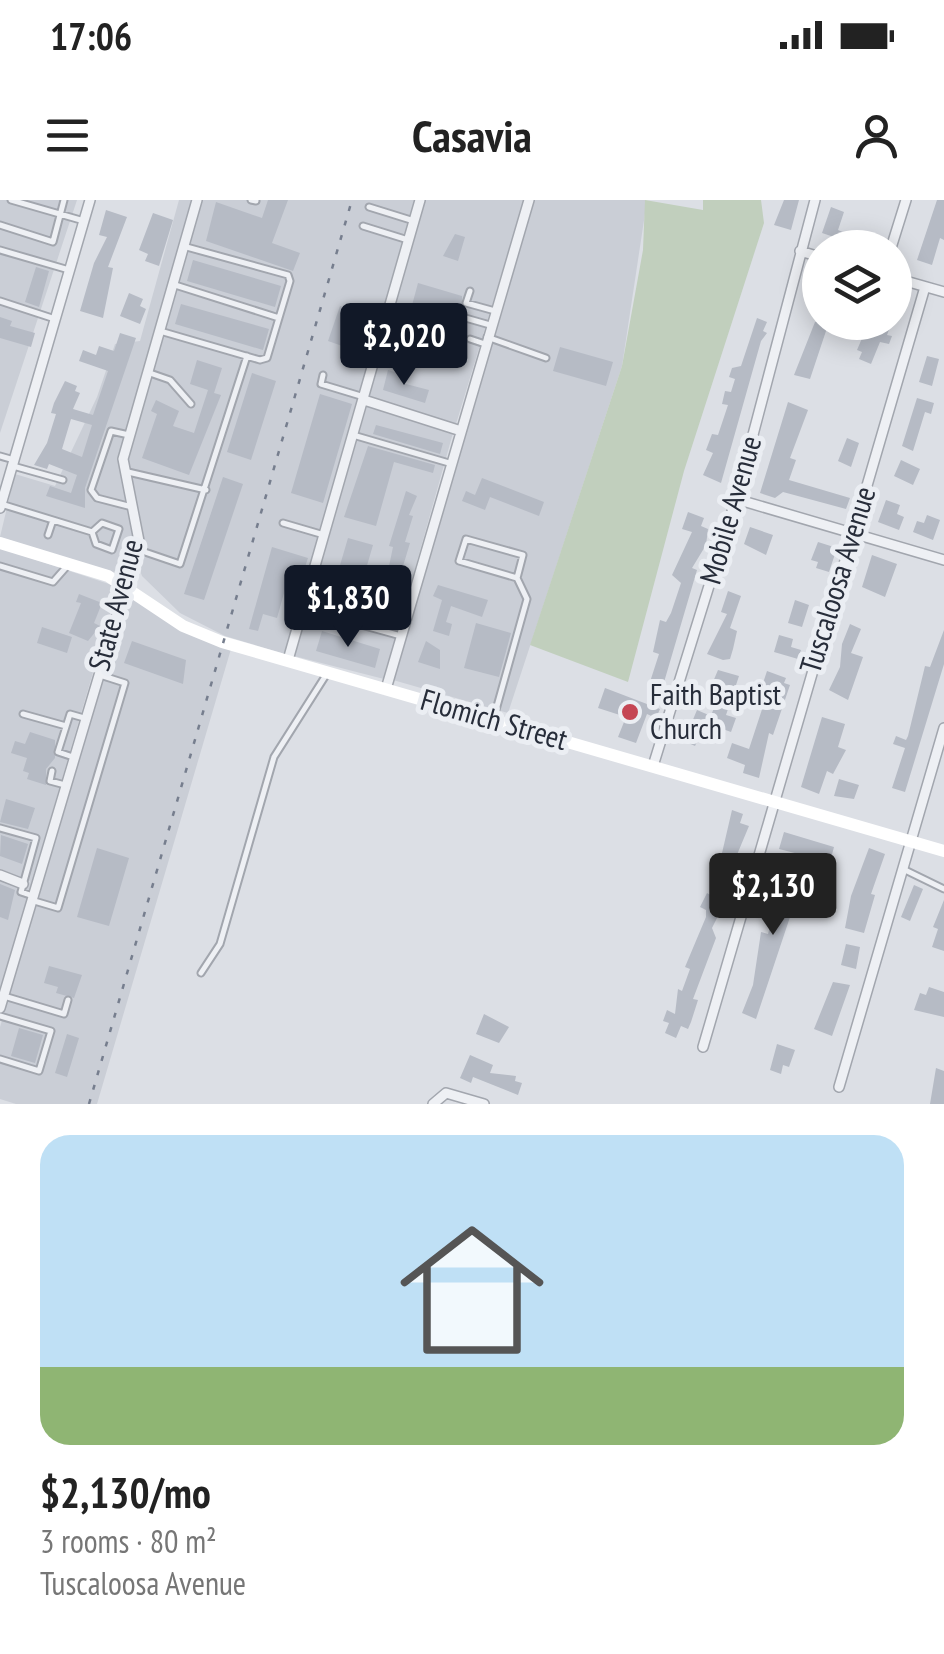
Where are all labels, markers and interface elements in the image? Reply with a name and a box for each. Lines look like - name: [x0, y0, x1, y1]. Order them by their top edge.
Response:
- text: 17:06: [50, 11, 132, 60]
- text: Casavia: [412, 106, 532, 164]
- icon: menu: [40, 108, 95, 163]
- icon: person: [849, 108, 904, 163]
- map controls: [802, 230, 912, 340]
- button: layers: [802, 230, 912, 340]
- pin: $2,020: [323, 303, 485, 388]
- text: $2,020: [362, 314, 446, 356]
- street label: Mobile Avenue: [690, 431, 769, 588]
- street label: Tuscaloosa Avenue: [790, 481, 883, 678]
- street label: State Avenue: [78, 534, 151, 675]
- pin: $1,830: [267, 565, 429, 650]
- text: $1,830: [306, 576, 390, 618]
- place label: Faith Baptist Church: [650, 674, 782, 747]
- street label: Flomich Street: [417, 679, 573, 758]
- marker: Faith Baptist Church: [619, 701, 641, 723]
- pin: $2,130: [692, 853, 854, 938]
- text: $2,130: [731, 864, 815, 906]
- icon: home: [382, 1200, 562, 1380]
- text: $2,130/mo: [40, 1465, 211, 1520]
- text: 3 rooms · 80 m²: [40, 1520, 217, 1562]
- text: Tuscaloosa Avenue: [40, 1562, 246, 1604]

